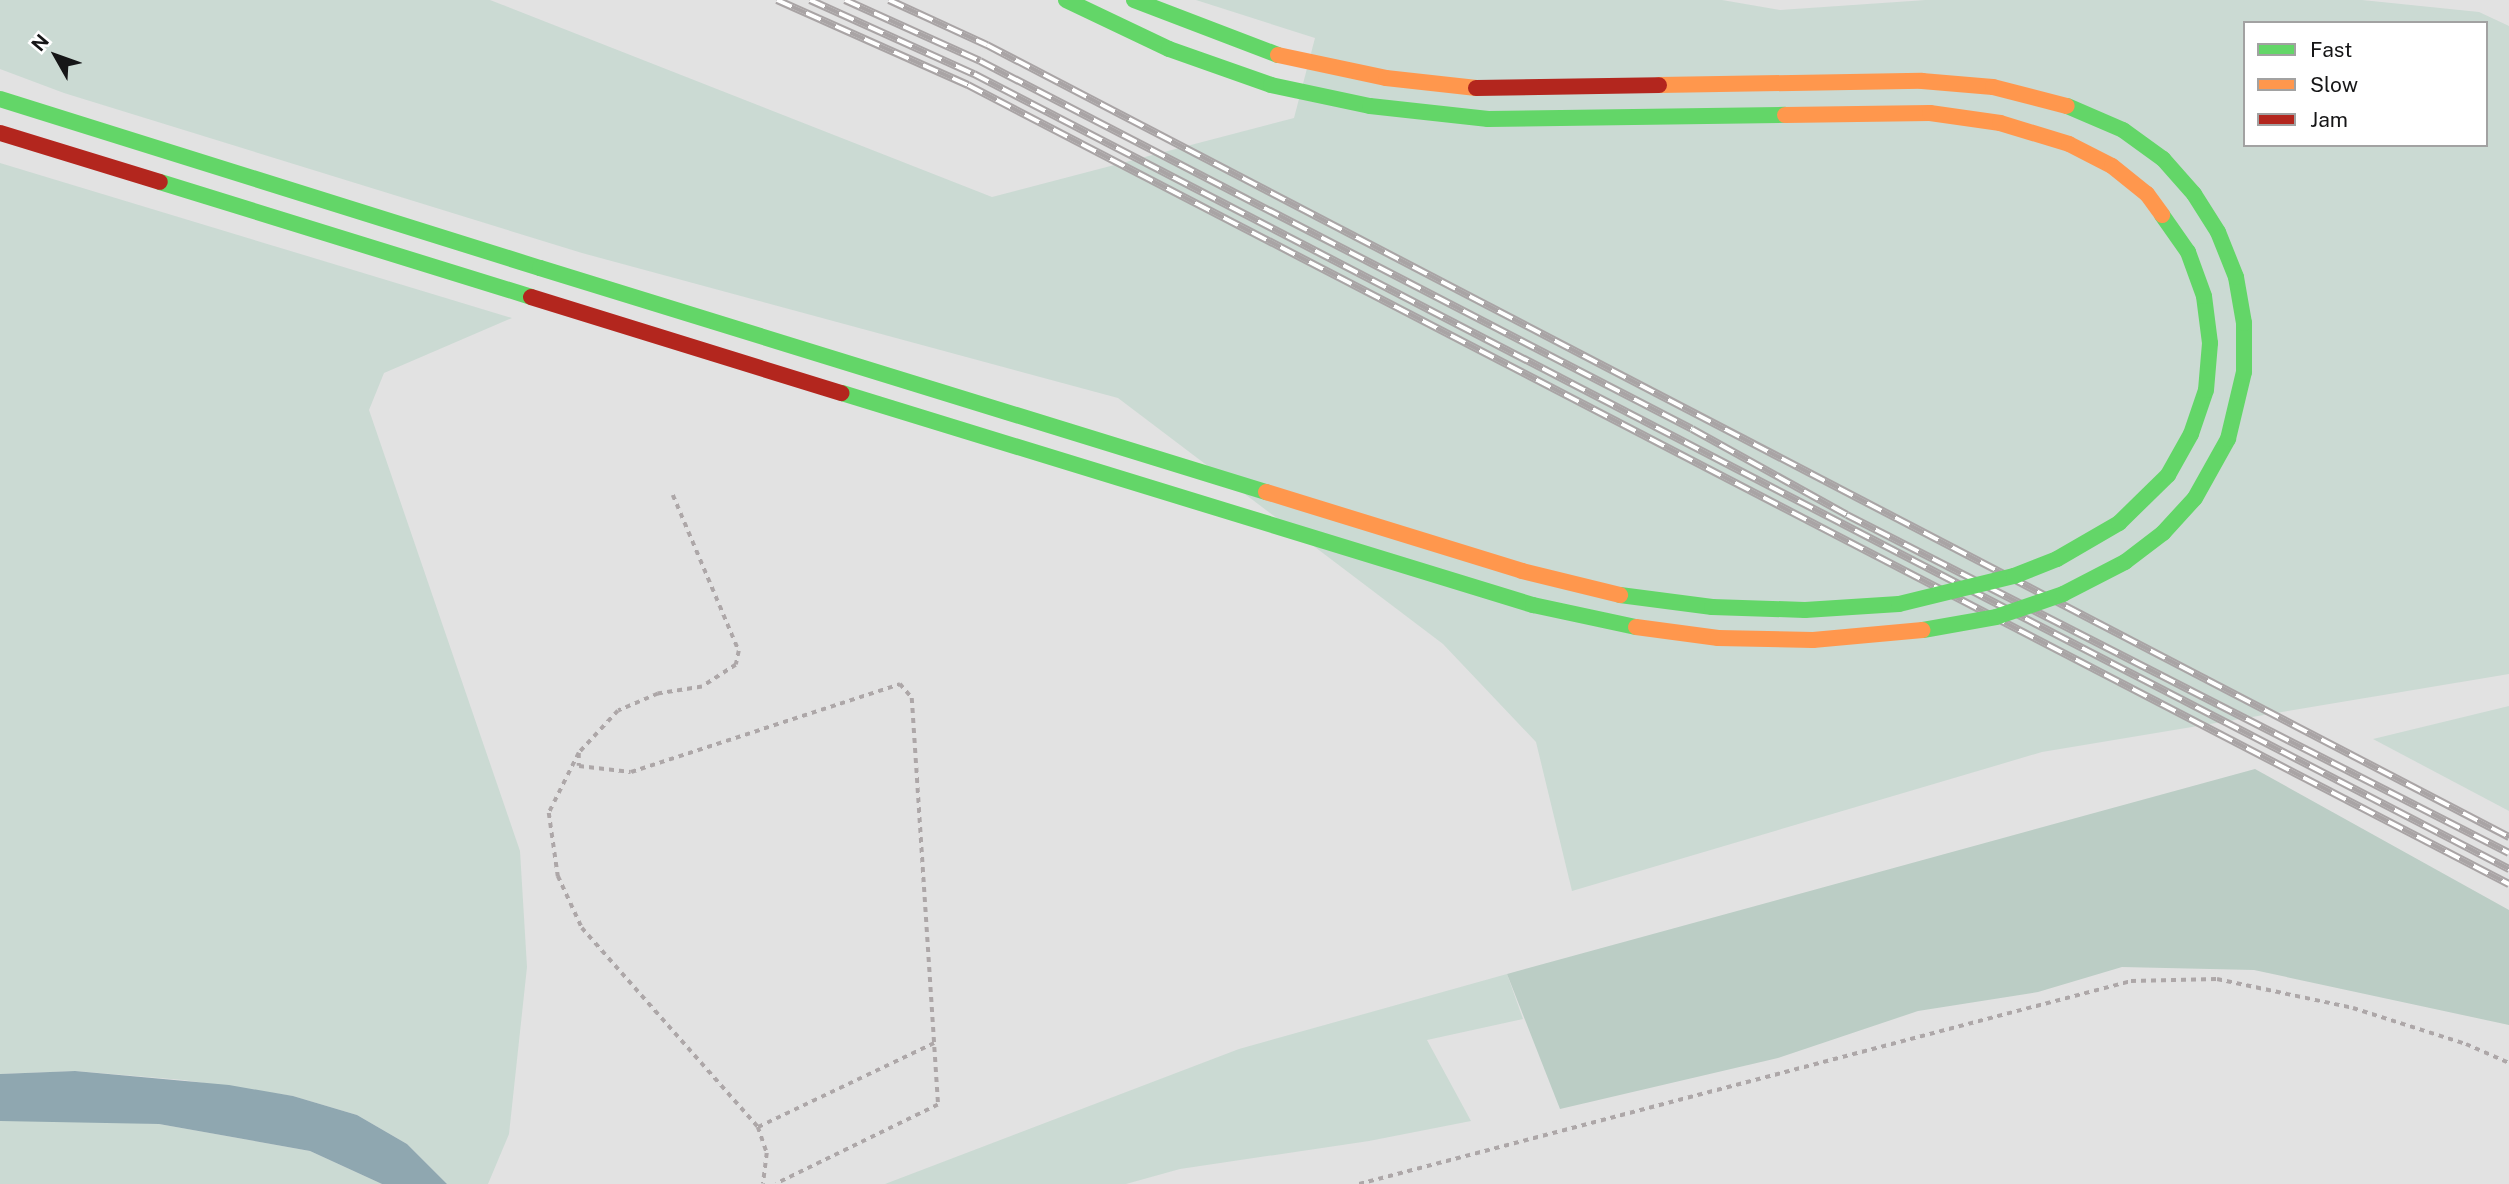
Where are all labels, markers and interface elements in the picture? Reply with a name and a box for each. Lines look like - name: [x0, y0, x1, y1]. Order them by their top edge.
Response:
- north arrow: [21, 21, 91, 91]
- legend: [2243, 21, 2488, 147]
- text: N: [27, 30, 53, 55]
- text: Fast: [2310, 37, 2352, 62]
- text: Slow: [2310, 72, 2358, 97]
- text: Jam: [2310, 107, 2348, 132]

